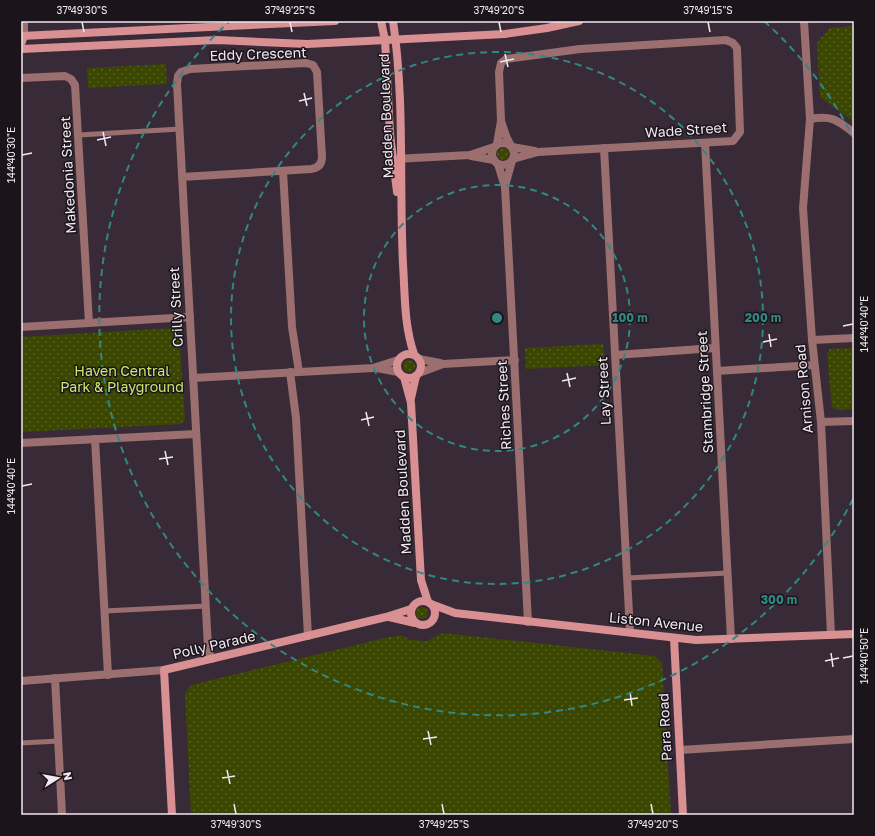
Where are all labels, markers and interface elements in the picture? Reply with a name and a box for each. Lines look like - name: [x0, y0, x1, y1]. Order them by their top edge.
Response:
- text: 37°49'30"S: [57, 4, 107, 16]
- text: 37°49'25"S: [265, 4, 315, 16]
- text: 37°49'20"S: [474, 4, 524, 16]
- text: 37°49'15"S: [683, 4, 733, 16]
- street label: Eddy Crescent: [209, 43, 307, 64]
- street label: Madden Boulevard: [375, 53, 396, 179]
- street label: Makedonia Street: [56, 116, 79, 234]
- street label: Wade Street: [644, 118, 728, 141]
- text: 144°40'30"E: [5, 127, 17, 183]
- street label: Crilly Street: [165, 267, 186, 348]
- text: 144°40'40"E: [858, 296, 870, 352]
- text: 100 m: [612, 310, 648, 325]
- text: 200 m: [745, 310, 781, 325]
- centre of rings: [490, 311, 504, 325]
- street label: Stambridge Street: [693, 330, 716, 454]
- street label: Arnison Road: [791, 344, 816, 434]
- street label: Lay Street: [593, 356, 614, 426]
- street label: Riches Street: [493, 360, 514, 450]
- park label: Haven Central Park & Playground: [60, 362, 184, 395]
- street label: Madden Boulevard: [391, 429, 414, 555]
- text: 144°40'40"E: [5, 458, 17, 514]
- text: 300 m: [761, 592, 797, 607]
- street label: Liston Avenue: [608, 608, 704, 635]
- street label: Polly Parade: [171, 627, 257, 662]
- text: 144°40'50"E: [858, 628, 870, 684]
- street label: Para Road: [654, 693, 675, 761]
- north arrow: [38, 758, 78, 798]
- text: N: [61, 771, 75, 781]
- text: 37°49'30"S: [211, 818, 261, 830]
- text: 37°49'25"S: [419, 818, 469, 830]
- text: 37°49'20"S: [628, 818, 678, 830]

